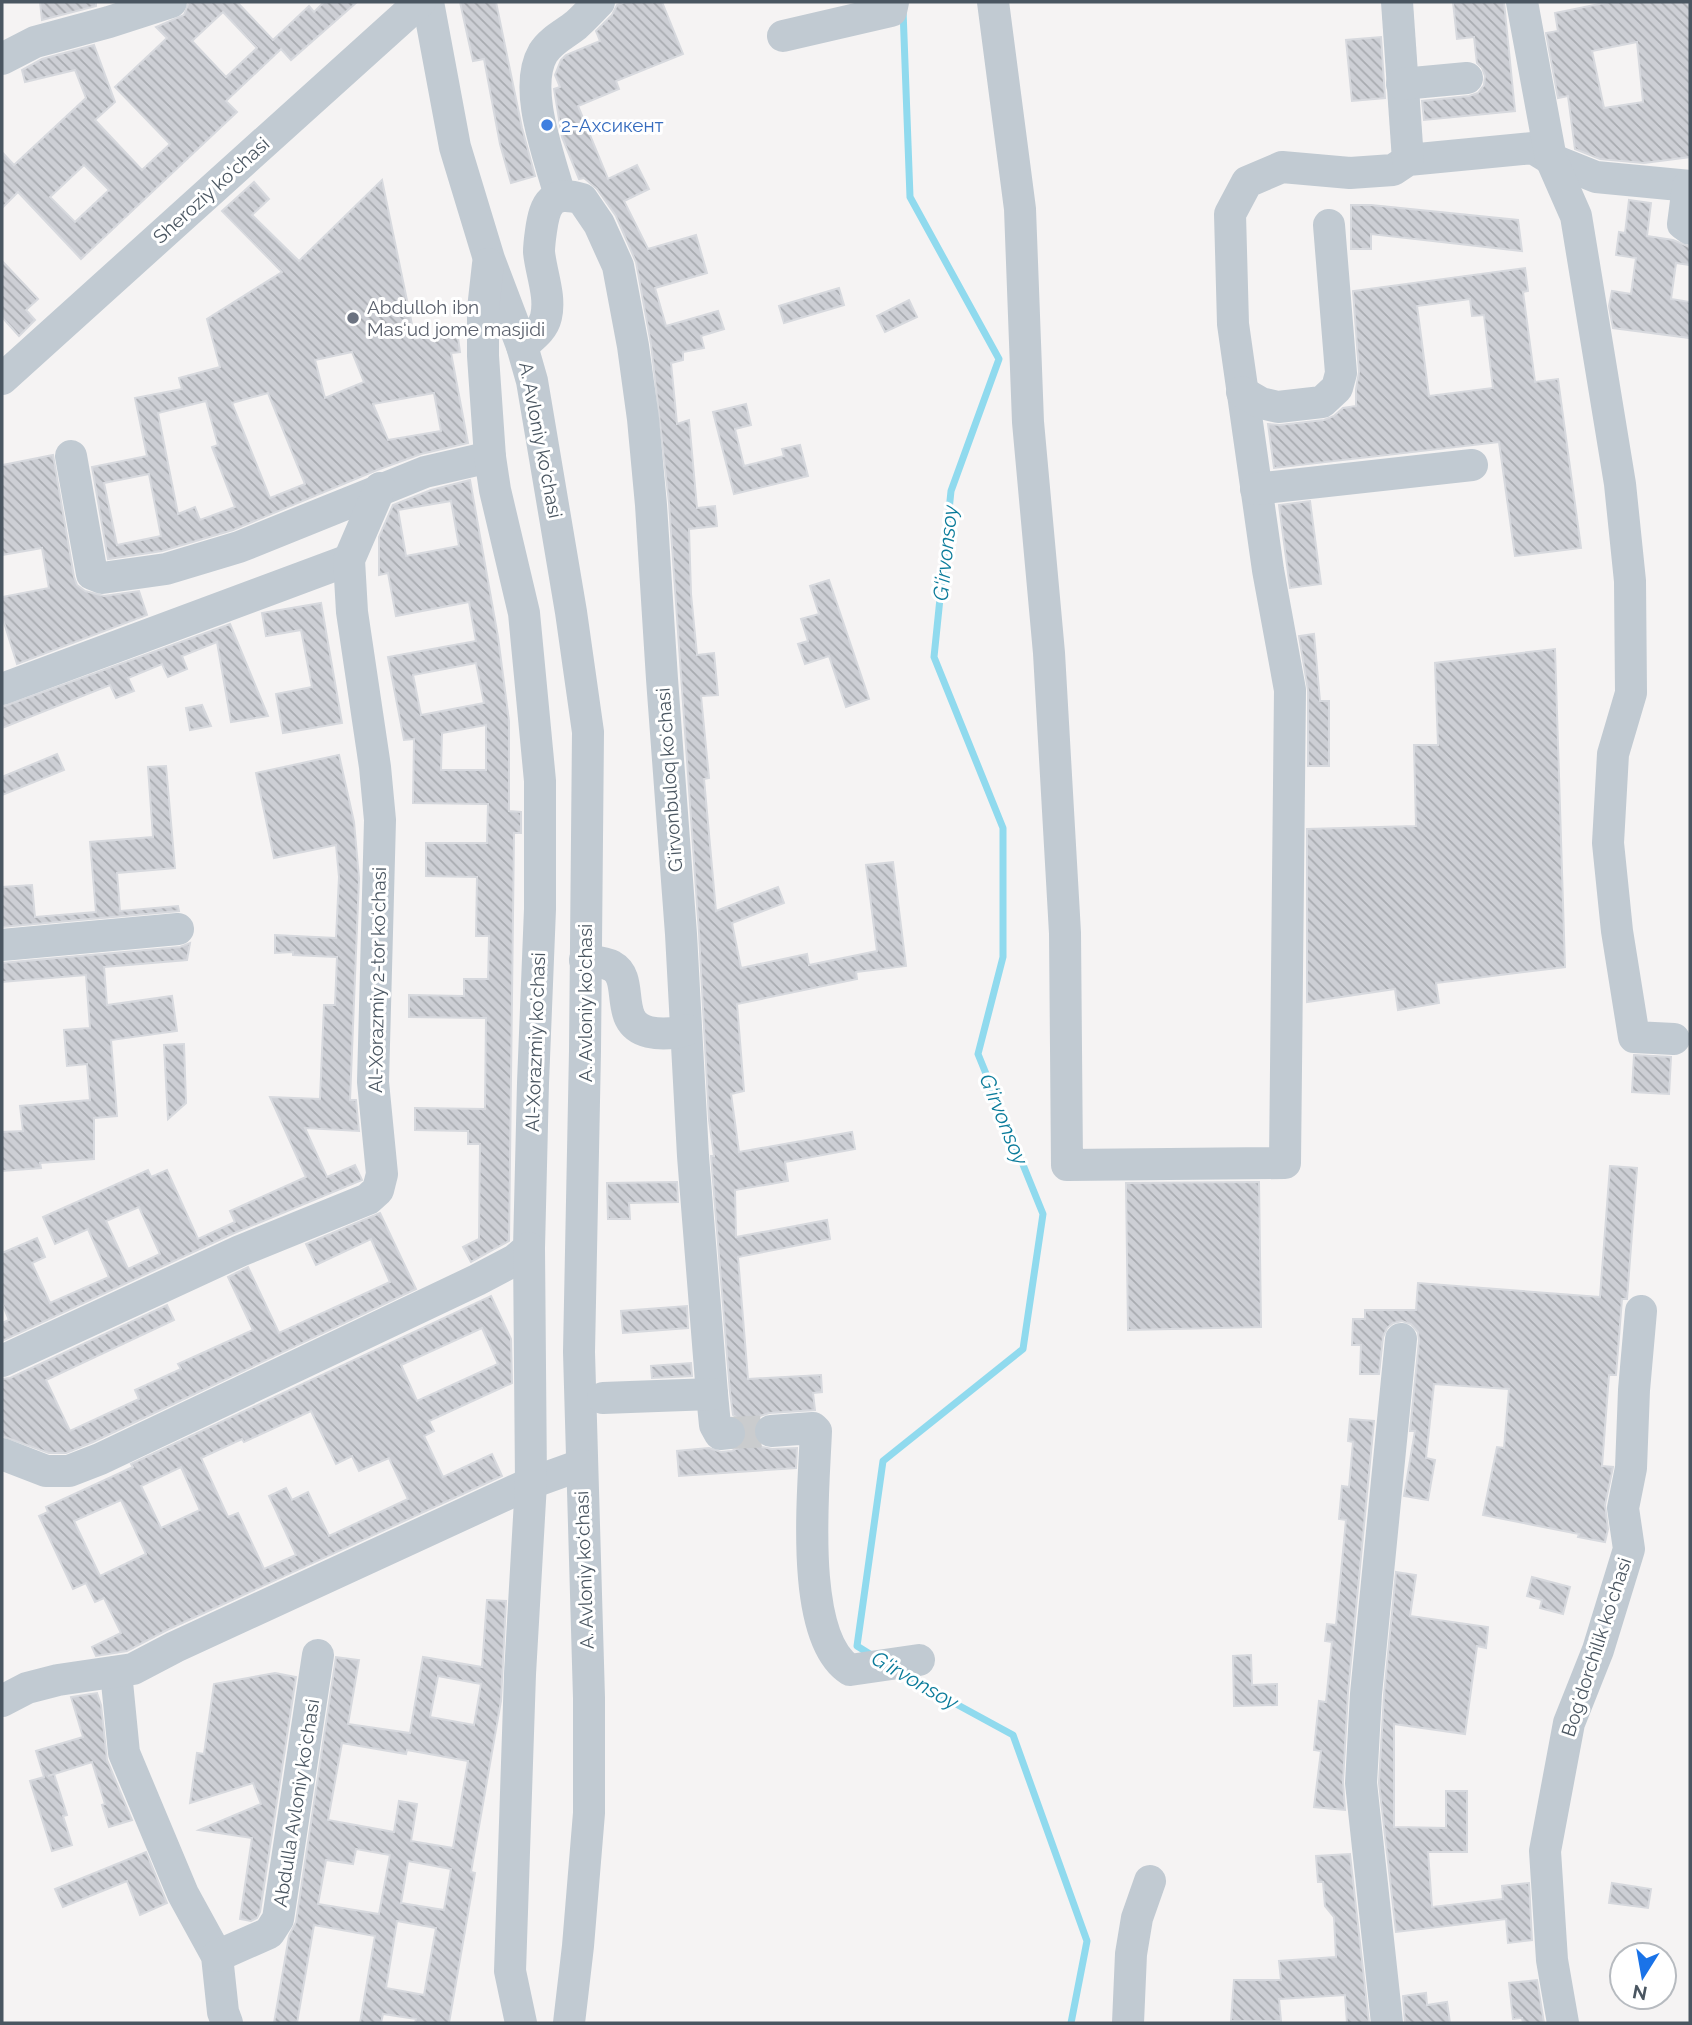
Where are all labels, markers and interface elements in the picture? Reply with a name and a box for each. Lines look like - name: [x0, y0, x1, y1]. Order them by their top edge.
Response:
- place label: 2-Ахсикент: [561, 114, 664, 136]
- marker: 2-Ахсикент: [539, 117, 555, 133]
- street label: Sheroziy ko'chasi: [149, 132, 273, 248]
- place label: Abdulloh ibn Mas‘ud jome masjidi: [367, 296, 545, 340]
- marker: Abdulloh ibn Mas‘ud jome masjidi: [345, 310, 361, 326]
- street label: A. Avloniy ko‘chasi: [515, 360, 567, 520]
- water label: G‘irvonsoy: [928, 503, 963, 602]
- street label: Gʻirvonbuloq koʻchasi: [652, 687, 686, 873]
- street label: Al-Xorazmiy 2-tor koʻchasi: [364, 867, 390, 1093]
- street label: A. Avloniy ko‘chasi: [574, 924, 596, 1082]
- street label: Al-Xorazmiy koʻchasi: [521, 952, 549, 1132]
- water label: G‘irvonsoy: [974, 1070, 1034, 1169]
- street label: A. Avloniy ko‘chasi: [570, 1490, 598, 1650]
- street label: Bogʻdorchilik koʻchasi: [1557, 1555, 1635, 1739]
- water label: G‘irvonsoy: [867, 1645, 963, 1715]
- street label: Abdulla Avloniy koʻchasi: [269, 1697, 323, 1909]
- north arrow: [1608, 1941, 1678, 2011]
- text: N: [1631, 1981, 1649, 2005]

